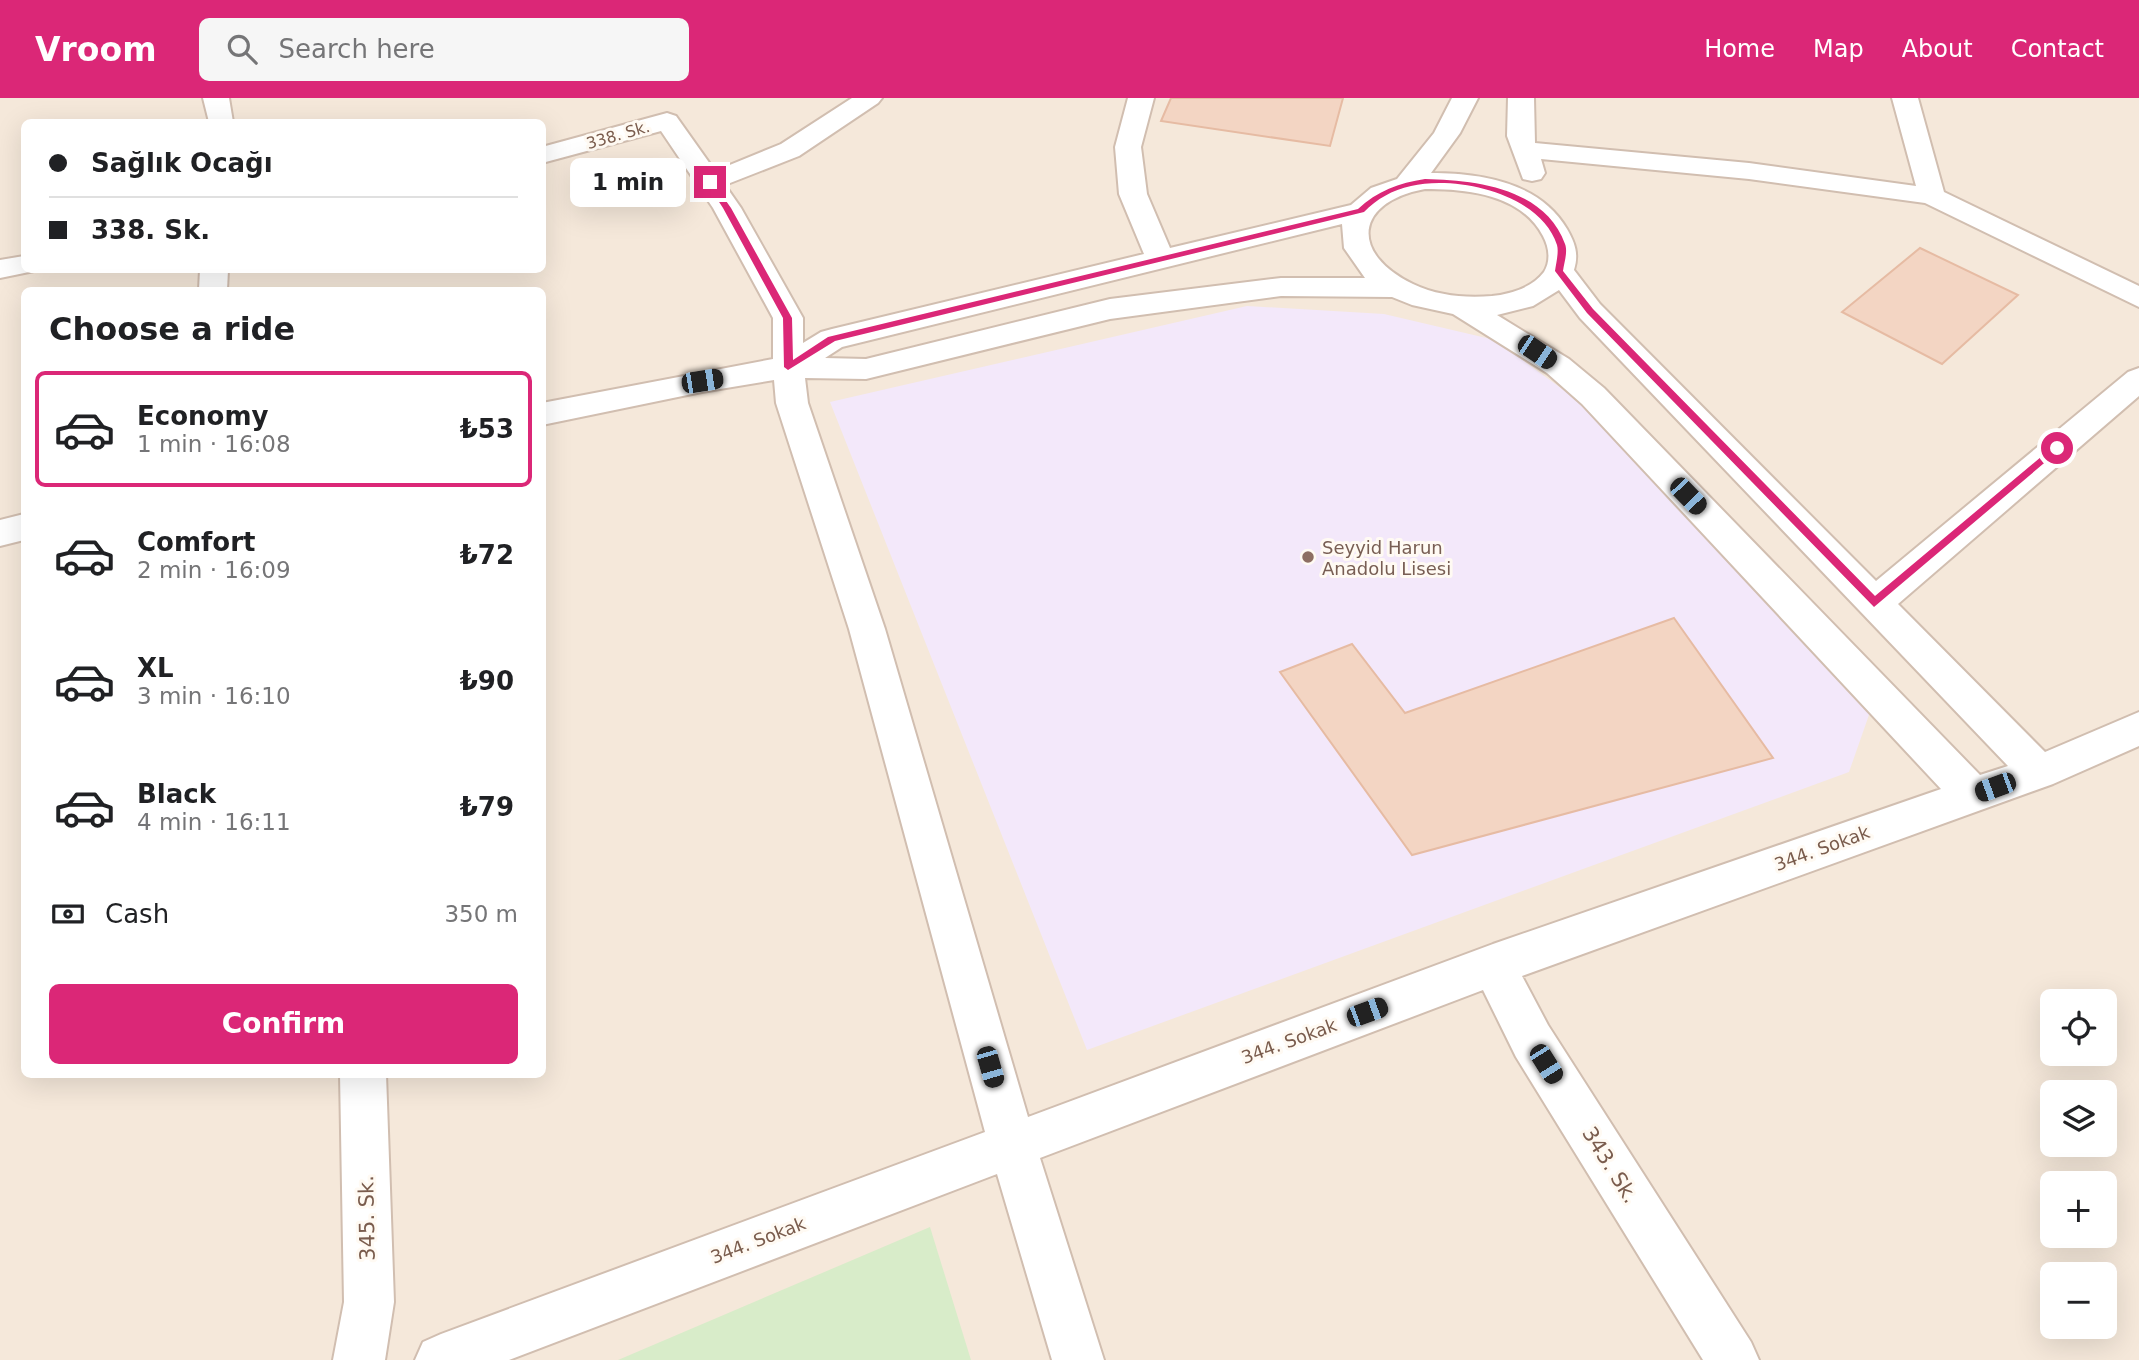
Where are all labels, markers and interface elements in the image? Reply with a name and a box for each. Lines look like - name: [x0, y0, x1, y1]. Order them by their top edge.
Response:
- search box: [199, 18, 689, 81]
- text: Vroom: [35, 30, 157, 69]
- icon: search: [223, 30, 261, 68]
- text: Search here: [279, 34, 435, 64]
- text: Home: [1704, 35, 1775, 63]
- text: Map: [1813, 35, 1864, 63]
- text: About: [1902, 35, 1973, 63]
- text: Contact: [2011, 35, 2104, 63]
- street label: 338. Sk.: [584, 117, 652, 153]
- text: Sağlık Ocağı: [91, 148, 273, 178]
- callout: 1 min: [570, 158, 686, 206]
- route end: [694, 166, 726, 198]
- text: 1 min: [592, 169, 664, 195]
- text: 338. Sk.: [91, 215, 210, 245]
- text: Choose a ride: [49, 310, 295, 348]
- car: [1514, 332, 1561, 372]
- car: [680, 367, 725, 395]
- icon: car: [53, 398, 116, 461]
- text: Economy: [137, 401, 268, 431]
- text: ₺53: [460, 414, 514, 444]
- text: 1 min · 16:08: [137, 431, 291, 457]
- route start: [2041, 432, 2073, 464]
- car: [1666, 474, 1711, 518]
- icon: car: [53, 524, 116, 587]
- text: Comfort: [137, 527, 255, 557]
- place label: Seyyid Harun Anadolu Lisesi: [1322, 537, 1451, 579]
- text: ₺72: [460, 540, 514, 570]
- marker: Seyyid Harun Anadolu Lisesi: [1300, 549, 1316, 565]
- text: 2 min · 16:09: [137, 557, 291, 583]
- icon: car: [53, 650, 116, 713]
- text: XL: [137, 653, 174, 683]
- text: ₺90: [460, 666, 514, 696]
- text: 3 min · 16:10: [137, 683, 291, 709]
- car: [1972, 770, 2019, 804]
- icon: car: [53, 776, 116, 839]
- text: Black: [137, 779, 216, 809]
- text: ₺79: [460, 792, 514, 822]
- text: 4 min · 16:11: [137, 809, 291, 835]
- street label: 344. Sokak: [1772, 821, 1873, 875]
- icon: cash: [49, 895, 87, 933]
- text: Cash: [105, 899, 169, 929]
- text: 350 m: [444, 901, 518, 927]
- button: Confirm: [49, 984, 518, 1064]
- map controls: [2040, 989, 2117, 1339]
- button: locate: [2040, 989, 2117, 1066]
- car: [1344, 995, 1391, 1029]
- street label: 344. Sokak: [1239, 1014, 1340, 1068]
- car: [1526, 1041, 1567, 1087]
- car: [975, 1044, 1006, 1090]
- button: layers: [2040, 1080, 2117, 1157]
- street label: 343. Sk.: [1577, 1122, 1643, 1208]
- button: +: [2040, 1171, 2117, 1248]
- street label: 345. Sk.: [354, 1175, 380, 1261]
- street label: 344. Sokak: [708, 1212, 809, 1268]
- button: −: [2040, 1262, 2117, 1339]

